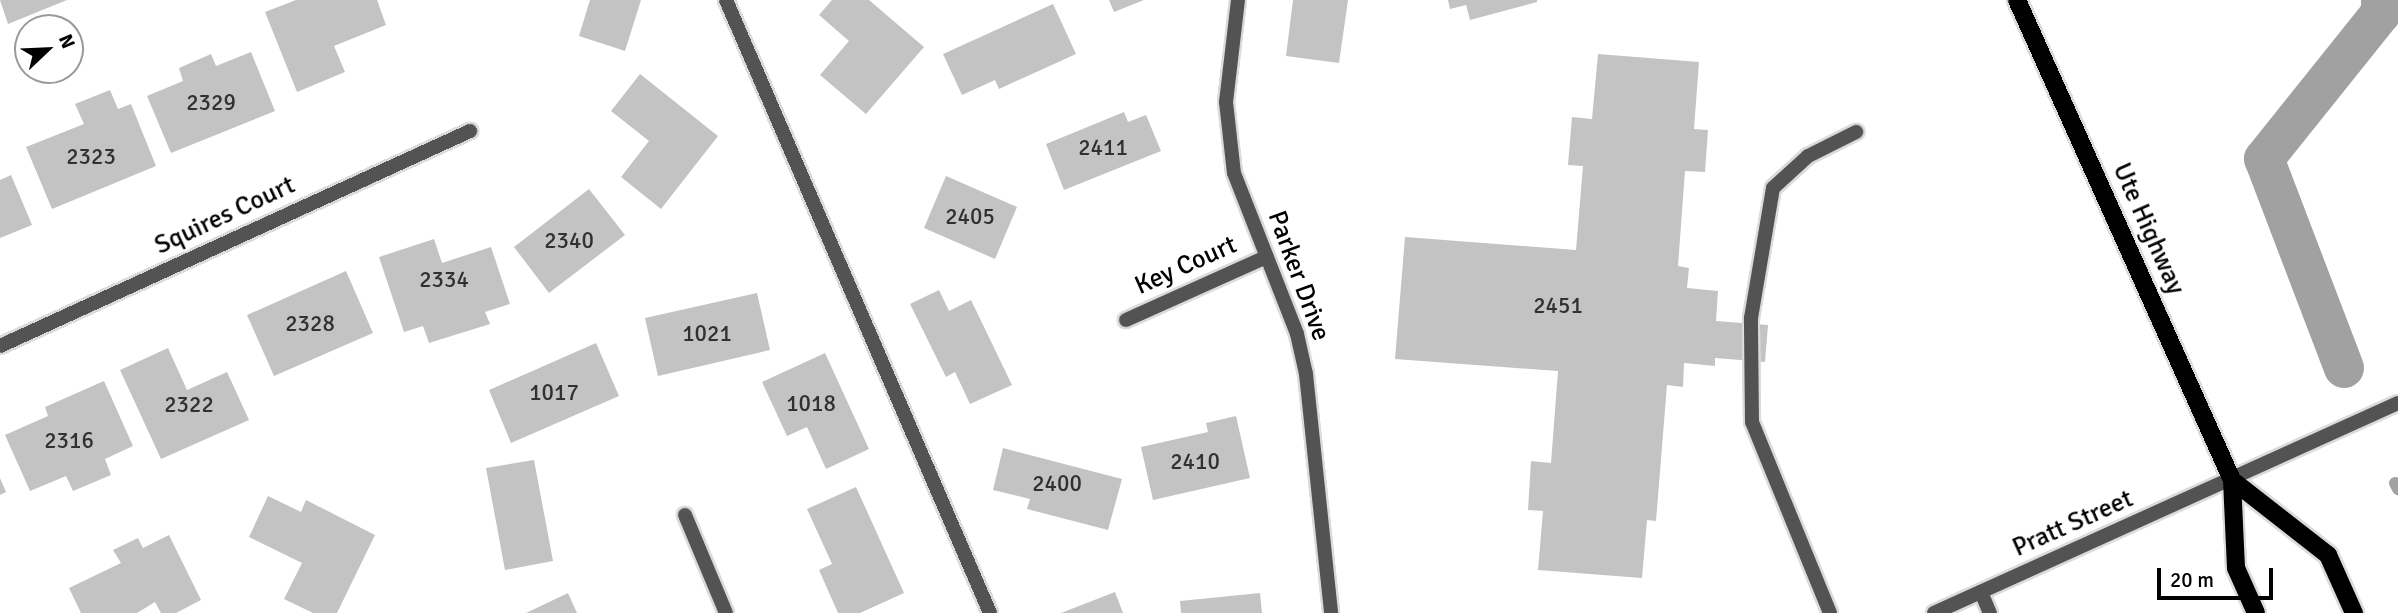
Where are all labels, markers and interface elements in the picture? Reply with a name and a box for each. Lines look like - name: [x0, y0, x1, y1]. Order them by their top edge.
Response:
- north arrow: [14, 14, 84, 84]
- text: N: [53, 31, 80, 52]
- house number: 2329: [186, 89, 236, 117]
- house number: 2411: [1078, 134, 1128, 162]
- house number: 2323: [66, 143, 116, 171]
- street label: Ute Highway: [2105, 158, 2191, 300]
- street label: Squires Court: [150, 170, 300, 262]
- house number: 2405: [945, 203, 995, 231]
- street label: Parker Drive: [1260, 207, 1336, 345]
- house number: 2340: [544, 227, 594, 255]
- street label: Key Court: [1130, 230, 1242, 302]
- house number: 2334: [419, 266, 469, 294]
- house number: 2451: [1533, 292, 1583, 320]
- house number: 2328: [285, 310, 335, 338]
- house number: 1021: [682, 320, 732, 348]
- house number: 1017: [529, 379, 579, 407]
- house number: 1018: [786, 390, 836, 418]
- house number: 2322: [164, 391, 214, 419]
- house number: 2316: [44, 427, 94, 455]
- house number: 2410: [1170, 448, 1220, 476]
- house number: 2400: [1032, 470, 1082, 498]
- street label: Pratt Street: [2008, 484, 2138, 564]
- scale bar: [2160, 554, 2276, 598]
- text: 20 m: [2170, 567, 2214, 593]

